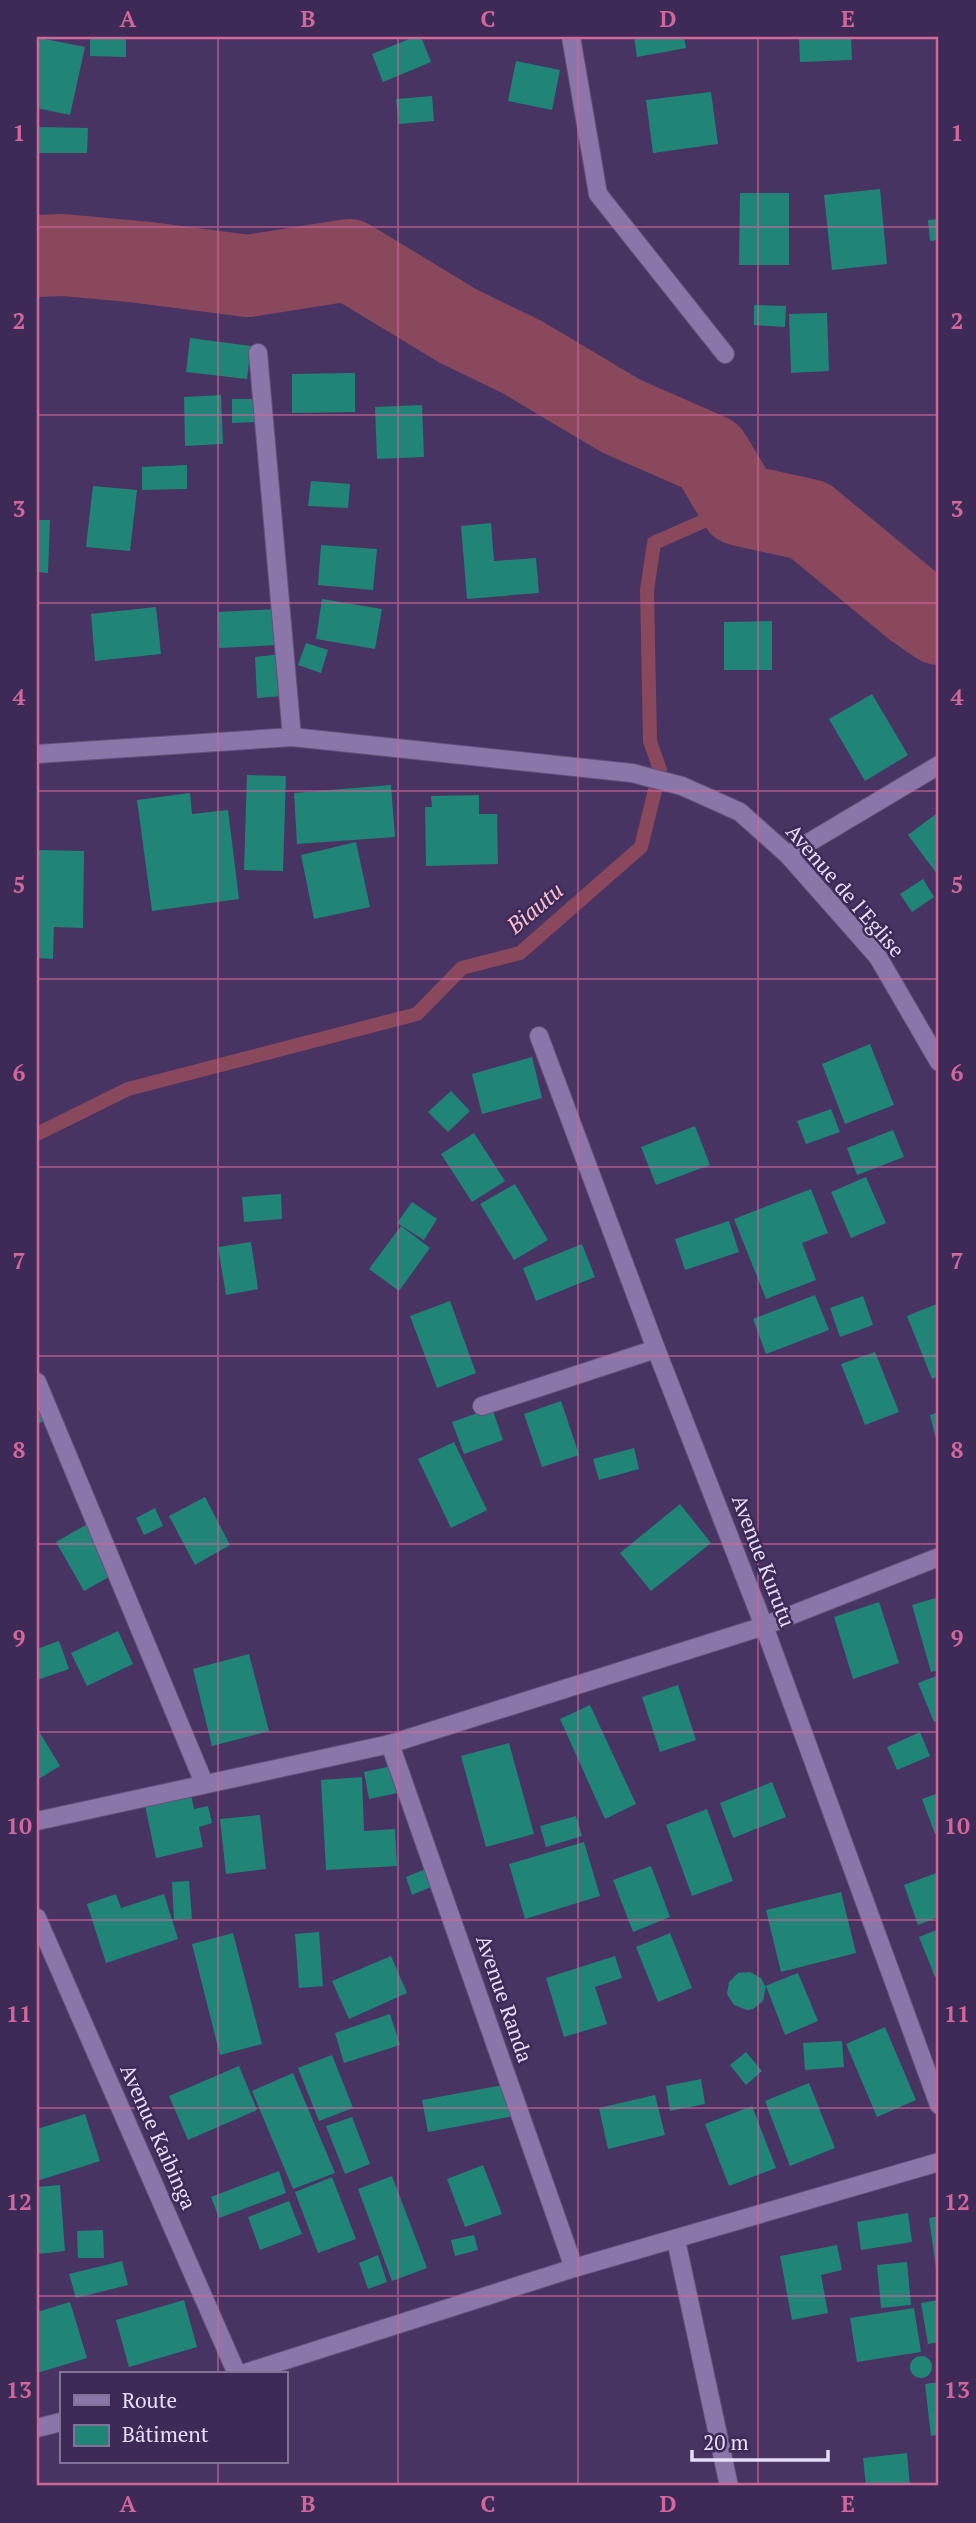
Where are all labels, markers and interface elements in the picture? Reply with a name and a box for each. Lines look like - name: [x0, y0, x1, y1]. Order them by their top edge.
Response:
- text: A: [120, 3, 137, 34]
- text: B: [301, 3, 316, 34]
- text: C: [481, 3, 496, 34]
- text: D: [660, 3, 677, 34]
- text: E: [841, 3, 855, 34]
- text: 1: [13, 117, 26, 148]
- text: 1: [951, 117, 964, 148]
- text: 2: [13, 305, 26, 336]
- text: 2: [951, 305, 964, 336]
- text: 3: [13, 493, 26, 524]
- text: 3: [951, 493, 964, 524]
- text: 4: [13, 681, 26, 712]
- text: 4: [951, 681, 964, 712]
- street label: Avenue de l'Eglise: [780, 818, 911, 963]
- text: 5: [13, 869, 26, 900]
- text: 5: [951, 869, 964, 900]
- water label: Biautu: [499, 875, 570, 941]
- text: 6: [13, 1057, 26, 1088]
- text: 6: [951, 1057, 964, 1088]
- text: 7: [13, 1245, 26, 1276]
- text: 7: [951, 1245, 964, 1276]
- text: 8: [13, 1434, 26, 1465]
- text: 8: [951, 1434, 964, 1465]
- street label: Avenue Kurutu: [726, 1491, 802, 1631]
- text: 9: [13, 1622, 26, 1653]
- text: 9: [951, 1622, 964, 1653]
- text: 10: [6, 1810, 32, 1841]
- text: 10: [944, 1810, 970, 1841]
- street label: Avenue Randa: [470, 1931, 540, 2066]
- text: 11: [6, 1998, 32, 2029]
- text: 11: [944, 1998, 970, 2029]
- street label: Avenue Kaibinga: [114, 2060, 204, 2214]
- text: 12: [6, 2186, 32, 2217]
- text: 12: [944, 2186, 970, 2217]
- legend: [60, 2372, 287, 2464]
- text: 13: [6, 2374, 32, 2405]
- text: 13: [944, 2374, 970, 2405]
- text: Route: [122, 2386, 177, 2414]
- scale bar: [692, 2418, 829, 2462]
- text: Bâtiment: [122, 2420, 209, 2448]
- text: 20 m: [703, 2428, 749, 2456]
- text: A: [120, 2488, 137, 2519]
- text: B: [301, 2488, 316, 2519]
- text: C: [481, 2488, 496, 2519]
- text: D: [660, 2488, 677, 2519]
- text: E: [841, 2488, 855, 2519]

